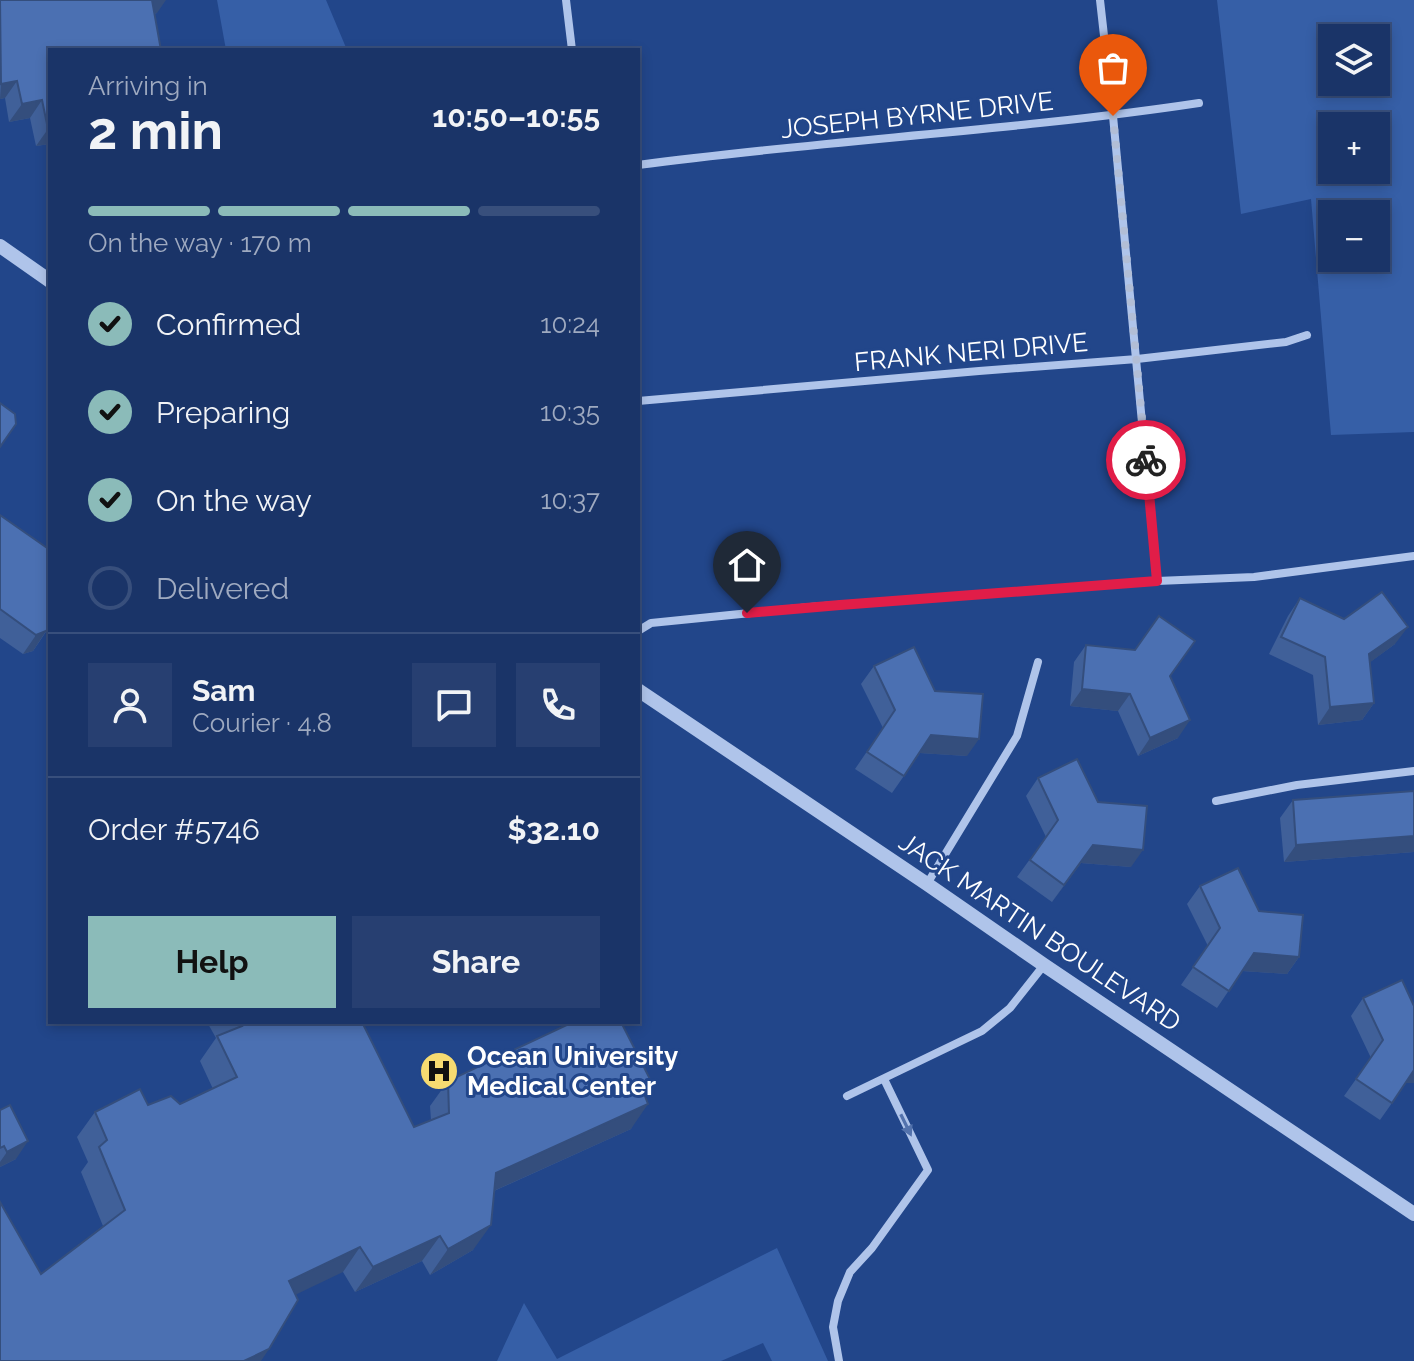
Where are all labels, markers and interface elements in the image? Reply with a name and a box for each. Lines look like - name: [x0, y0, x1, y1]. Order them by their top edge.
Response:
- map controls: [1318, 24, 1390, 272]
- button: layers: [1318, 24, 1390, 96]
- pin: [1079, 34, 1147, 116]
- icon: bag: [1091, 46, 1135, 90]
- text: Arriving in: [88, 71, 208, 101]
- street label: JOSEPH BYRNE DRIVE: [779, 86, 1055, 144]
- text: 10:50–10:55: [432, 99, 600, 134]
- text: 2 min: [88, 100, 223, 161]
- button: +: [1318, 112, 1390, 184]
- button: −: [1318, 200, 1390, 272]
- text: On the way · 170 m: [88, 228, 312, 258]
- icon: check: [88, 302, 132, 346]
- text: Confirmed: [156, 307, 301, 342]
- text: 10:24: [540, 309, 600, 339]
- street label: FRANK NERI DRIVE: [853, 327, 1089, 377]
- icon: check: [88, 390, 132, 434]
- text: Preparing: [156, 395, 290, 430]
- text: 10:35: [540, 397, 600, 427]
- courier: [1106, 420, 1186, 500]
- icon: bike: [1124, 438, 1168, 482]
- icon: check: [88, 478, 132, 522]
- text: On the way: [156, 483, 312, 518]
- text: 10:37: [540, 485, 600, 515]
- pin: [713, 531, 781, 613]
- icon: home: [725, 543, 769, 587]
- text: Delivered: [156, 571, 289, 606]
- button: person: [88, 663, 172, 747]
- button: chat: [412, 663, 496, 747]
- button: phone: [516, 663, 600, 747]
- text: Sam: [192, 673, 255, 708]
- text: Courier · 4.8: [192, 708, 332, 738]
- text: Order #5746: [88, 812, 260, 847]
- text: $32.10: [507, 812, 600, 847]
- street label: JACK MARTIN BOULEVARD: [894, 827, 1186, 1037]
- button: Help: [88, 916, 336, 1008]
- button: Share: [352, 916, 600, 1008]
- place label: Ocean University Medical Center: [467, 1041, 678, 1101]
- hospital icon: Ocean University Medical Center: [418, 1050, 460, 1092]
- one-way arrow: [899, 1113, 913, 1136]

